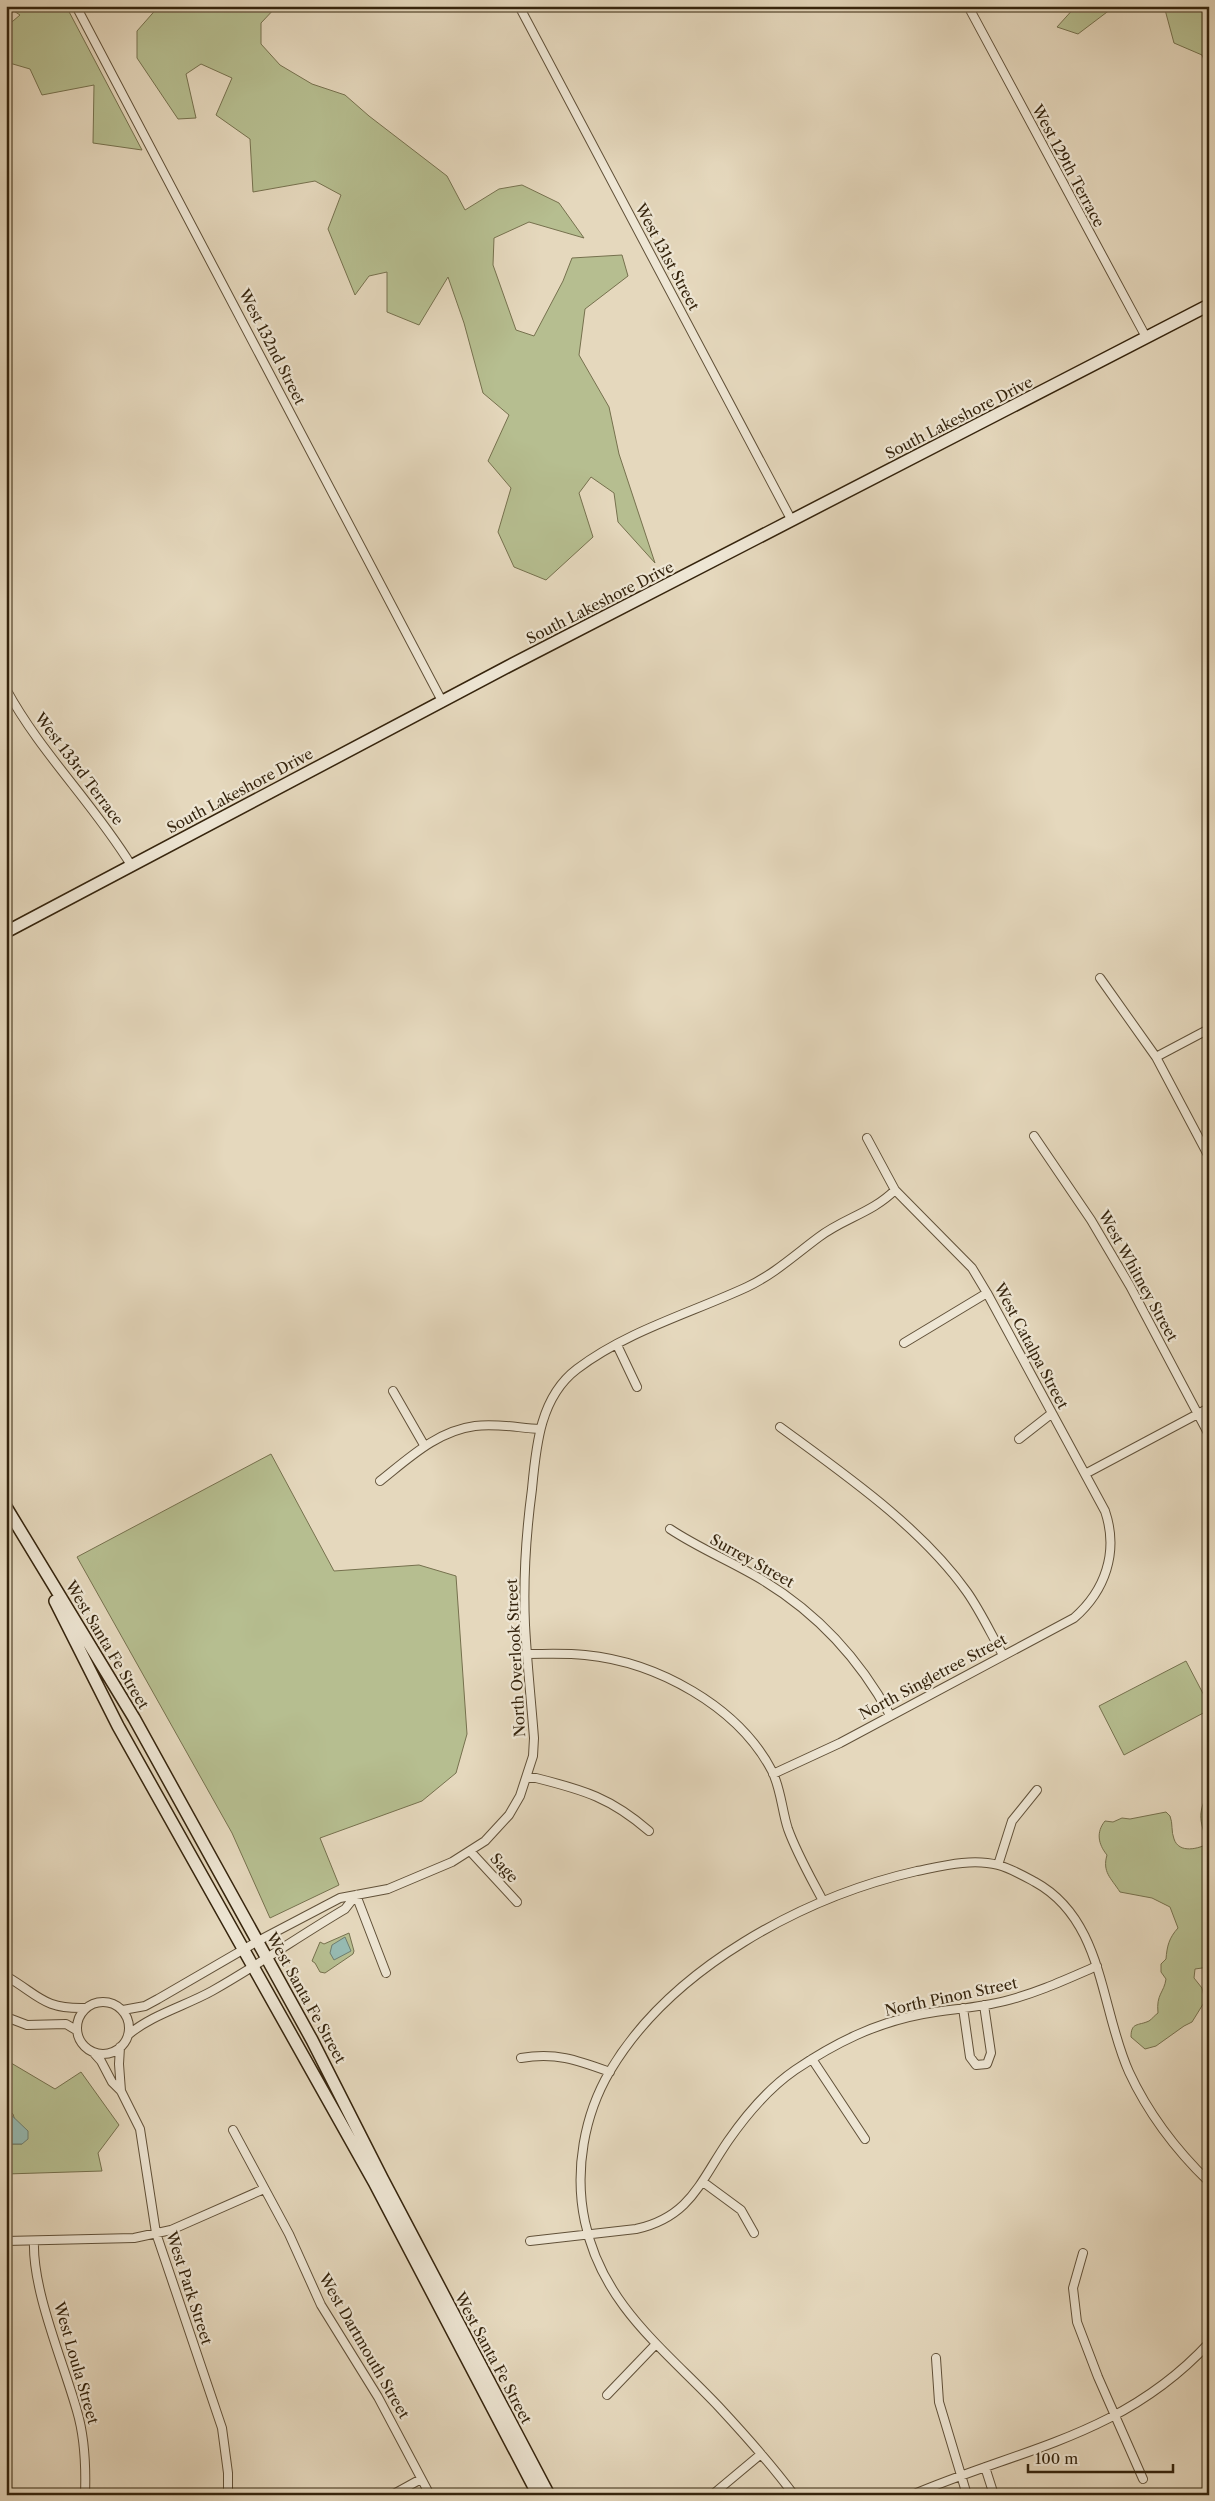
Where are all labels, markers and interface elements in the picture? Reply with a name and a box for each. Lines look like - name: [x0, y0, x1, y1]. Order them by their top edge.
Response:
- street label: West 129th Terrace: [1028, 100, 1109, 230]
- street label: West 131st Street: [631, 199, 704, 314]
- street label: West 132nd Street: [235, 285, 310, 409]
- street label: South Lakeshore Drive: [882, 372, 1036, 463]
- street label: South Lakeshore Drive: [523, 557, 677, 648]
- street label: West 133rd Terrace: [30, 708, 128, 829]
- street label: South Lakeshore Drive: [163, 744, 316, 837]
- street label: West Whitney Street: [1094, 1206, 1183, 1345]
- street label: West Catalpa Street: [990, 1279, 1073, 1413]
- street label: Surrey Street: [707, 1530, 798, 1592]
- street label: West Santa Fe Street: [61, 1576, 154, 1713]
- street label: North Overlook Street: [502, 1578, 529, 1738]
- street label: North Singletree Street: [856, 1629, 1011, 1724]
- street label: Sage: [486, 1849, 522, 1886]
- street label: West Santa Fe Street: [262, 1928, 351, 2067]
- street label: North Pinon Street: [883, 1973, 1020, 2020]
- street label: West Park Street: [162, 2228, 217, 2348]
- street label: West Dartmouth Street: [315, 2269, 414, 2422]
- street label: West Santa Fe Street: [450, 2288, 537, 2428]
- street label: West Loula Street: [50, 2299, 103, 2427]
- scale bar: [1028, 2441, 1172, 2473]
- text: 100 m: [1035, 2449, 1078, 2468]

